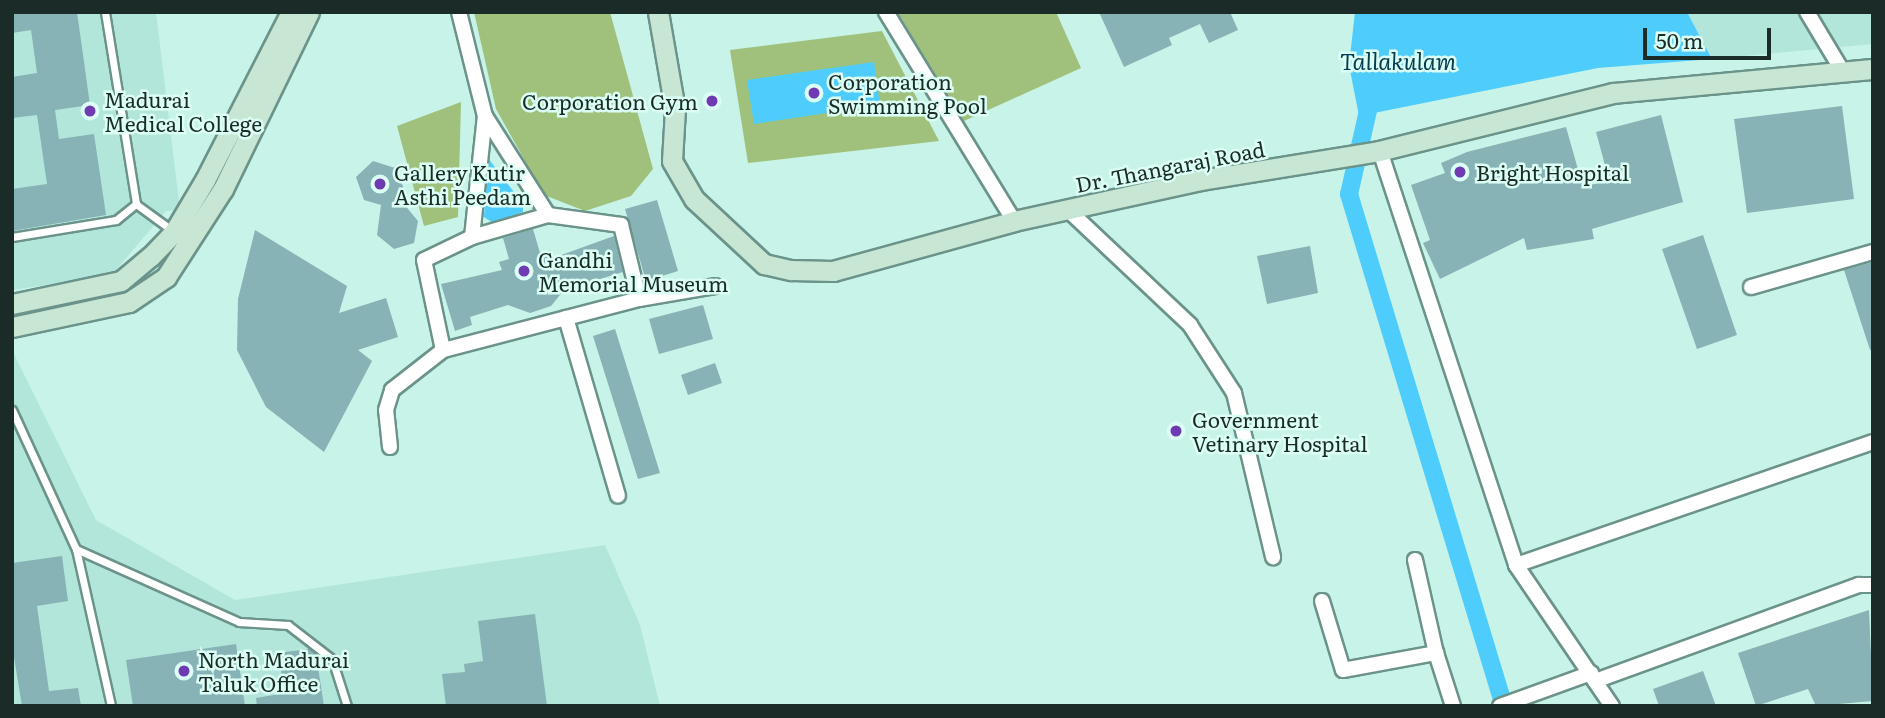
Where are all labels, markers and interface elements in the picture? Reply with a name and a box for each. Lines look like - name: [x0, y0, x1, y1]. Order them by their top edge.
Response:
- scale bar: [1647, 14, 1775, 58]
- text: 50 m: [1656, 24, 1703, 55]
- water label: Tallakulam: [1340, 46, 1456, 74]
- place label: Corporation Swimming Pool: [828, 68, 987, 118]
- marker: Corporation Swimming Pool: [806, 85, 822, 101]
- place label: Madurai Medical College: [104, 86, 262, 136]
- place label: Corporation Gym: [522, 88, 698, 114]
- marker: Corporation Gym: [704, 93, 720, 109]
- marker: Madurai Medical College: [82, 103, 98, 119]
- street label: Dr. Thangaraj Road: [1073, 135, 1267, 197]
- place label: Gallery Kutir Asthi Peedam: [394, 159, 531, 209]
- place label: Bright Hospital: [1476, 159, 1629, 185]
- marker: Bright Hospital: [1450, 162, 1470, 182]
- marker: Gallery Kutir Asthi Peedam: [372, 176, 388, 192]
- place label: Gandhi Memorial Museum: [538, 246, 728, 296]
- marker: Gandhi Memorial Museum: [516, 263, 532, 279]
- place label: Government Vetinary Hospital: [1192, 406, 1368, 456]
- marker: Government Vetinary Hospital: [1166, 421, 1186, 441]
- place label: North Madurai Taluk Office: [198, 646, 349, 696]
- marker: North Madurai Taluk Office: [176, 663, 192, 679]

